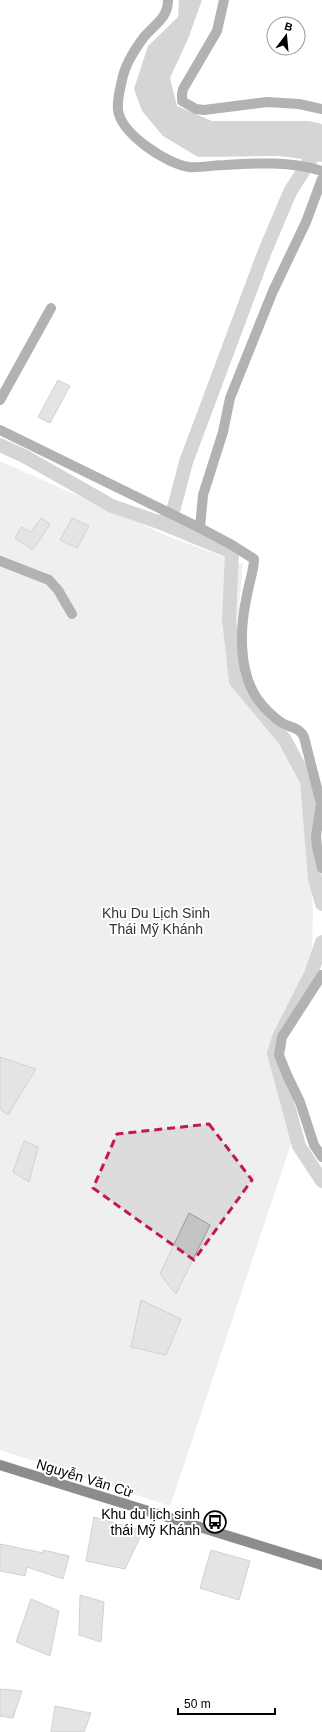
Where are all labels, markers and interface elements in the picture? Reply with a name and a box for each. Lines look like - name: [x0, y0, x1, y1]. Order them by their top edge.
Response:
- north arrow: [266, 16, 306, 56]
- text: B: [283, 20, 294, 33]
- park label: Khu Du Lịch Sinh Thái Mỹ Khánh: [102, 905, 210, 937]
- street label: Nguyễn Văn Cừ: [35, 1456, 135, 1500]
- place label: Khu du lịch sinh thái Mỹ Khánh: [101, 1506, 200, 1538]
- bus stop icon: Khu du lịch sinh thái Mỹ Khánh: [202, 1509, 228, 1535]
- scale bar: [178, 1690, 275, 1716]
- text: 50 m: [184, 1697, 211, 1711]

